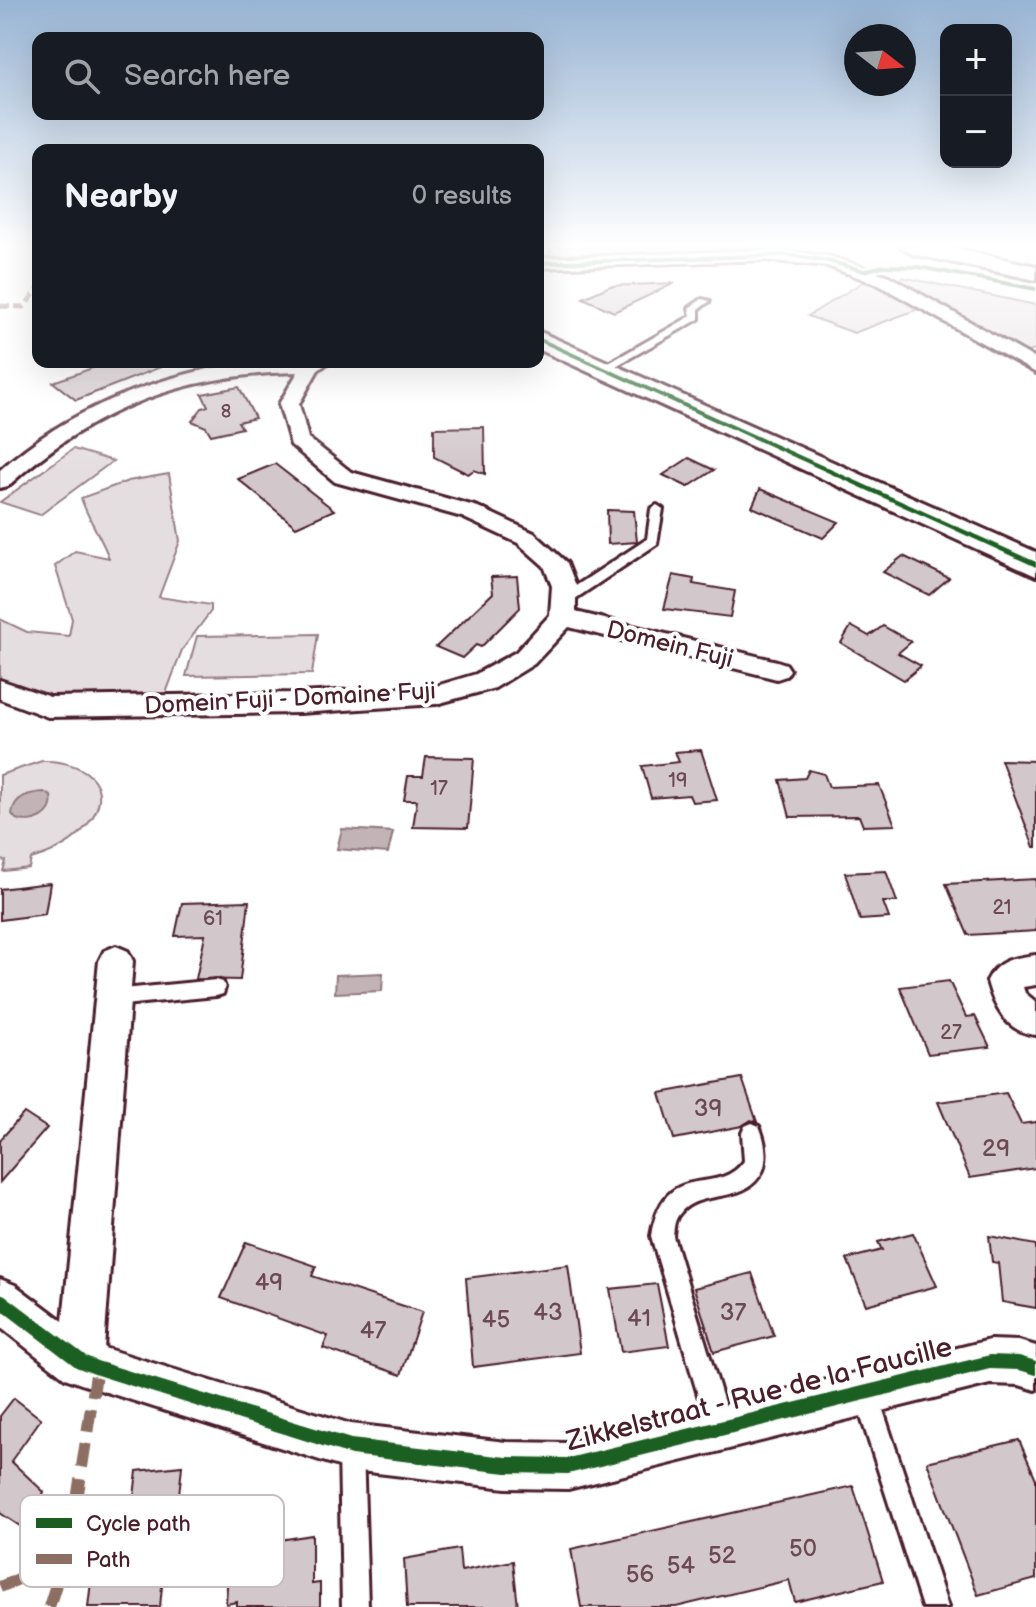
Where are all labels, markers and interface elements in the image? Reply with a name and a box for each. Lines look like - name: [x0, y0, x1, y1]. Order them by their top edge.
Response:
- north arrow: [844, 24, 916, 96]
- map controls: [940, 24, 1012, 168]
- button: +: [940, 24, 1012, 96]
- search box: [32, 32, 544, 120]
- icon: search: [60, 54, 104, 98]
- text: Search here: [124, 58, 290, 94]
- button: −: [940, 96, 1012, 168]
- text: Nearby: [64, 176, 178, 217]
- text: 0 results: [412, 181, 512, 212]
- house number: 8: [221, 401, 231, 422]
- street label: Domein Fuji: [604, 615, 736, 674]
- street label: Domein Fuji - Domaine Fuji: [143, 676, 437, 721]
- house number: 19: [668, 769, 688, 793]
- house number: 17: [430, 777, 448, 801]
- house number: 21: [992, 896, 1012, 920]
- house number: 61: [203, 907, 223, 931]
- house number: 27: [940, 1021, 962, 1045]
- house number: 39: [694, 1094, 722, 1123]
- house number: 29: [982, 1134, 1010, 1163]
- house number: 49: [255, 1268, 283, 1297]
- house number: 43: [533, 1298, 563, 1327]
- house number: 37: [720, 1298, 746, 1327]
- house number: 41: [627, 1304, 651, 1333]
- house number: 45: [482, 1305, 510, 1334]
- house number: 47: [360, 1316, 386, 1345]
- street label: Zikkelstraat - Rue de la Faucille: [562, 1331, 955, 1459]
- legend: [20, 1495, 284, 1587]
- text: Cycle path: [86, 1511, 191, 1538]
- house number: 50: [789, 1534, 817, 1563]
- house number: 52: [708, 1541, 736, 1570]
- text: Path: [86, 1547, 130, 1574]
- house number: 54: [667, 1551, 696, 1580]
- house number: 56: [626, 1560, 654, 1589]

